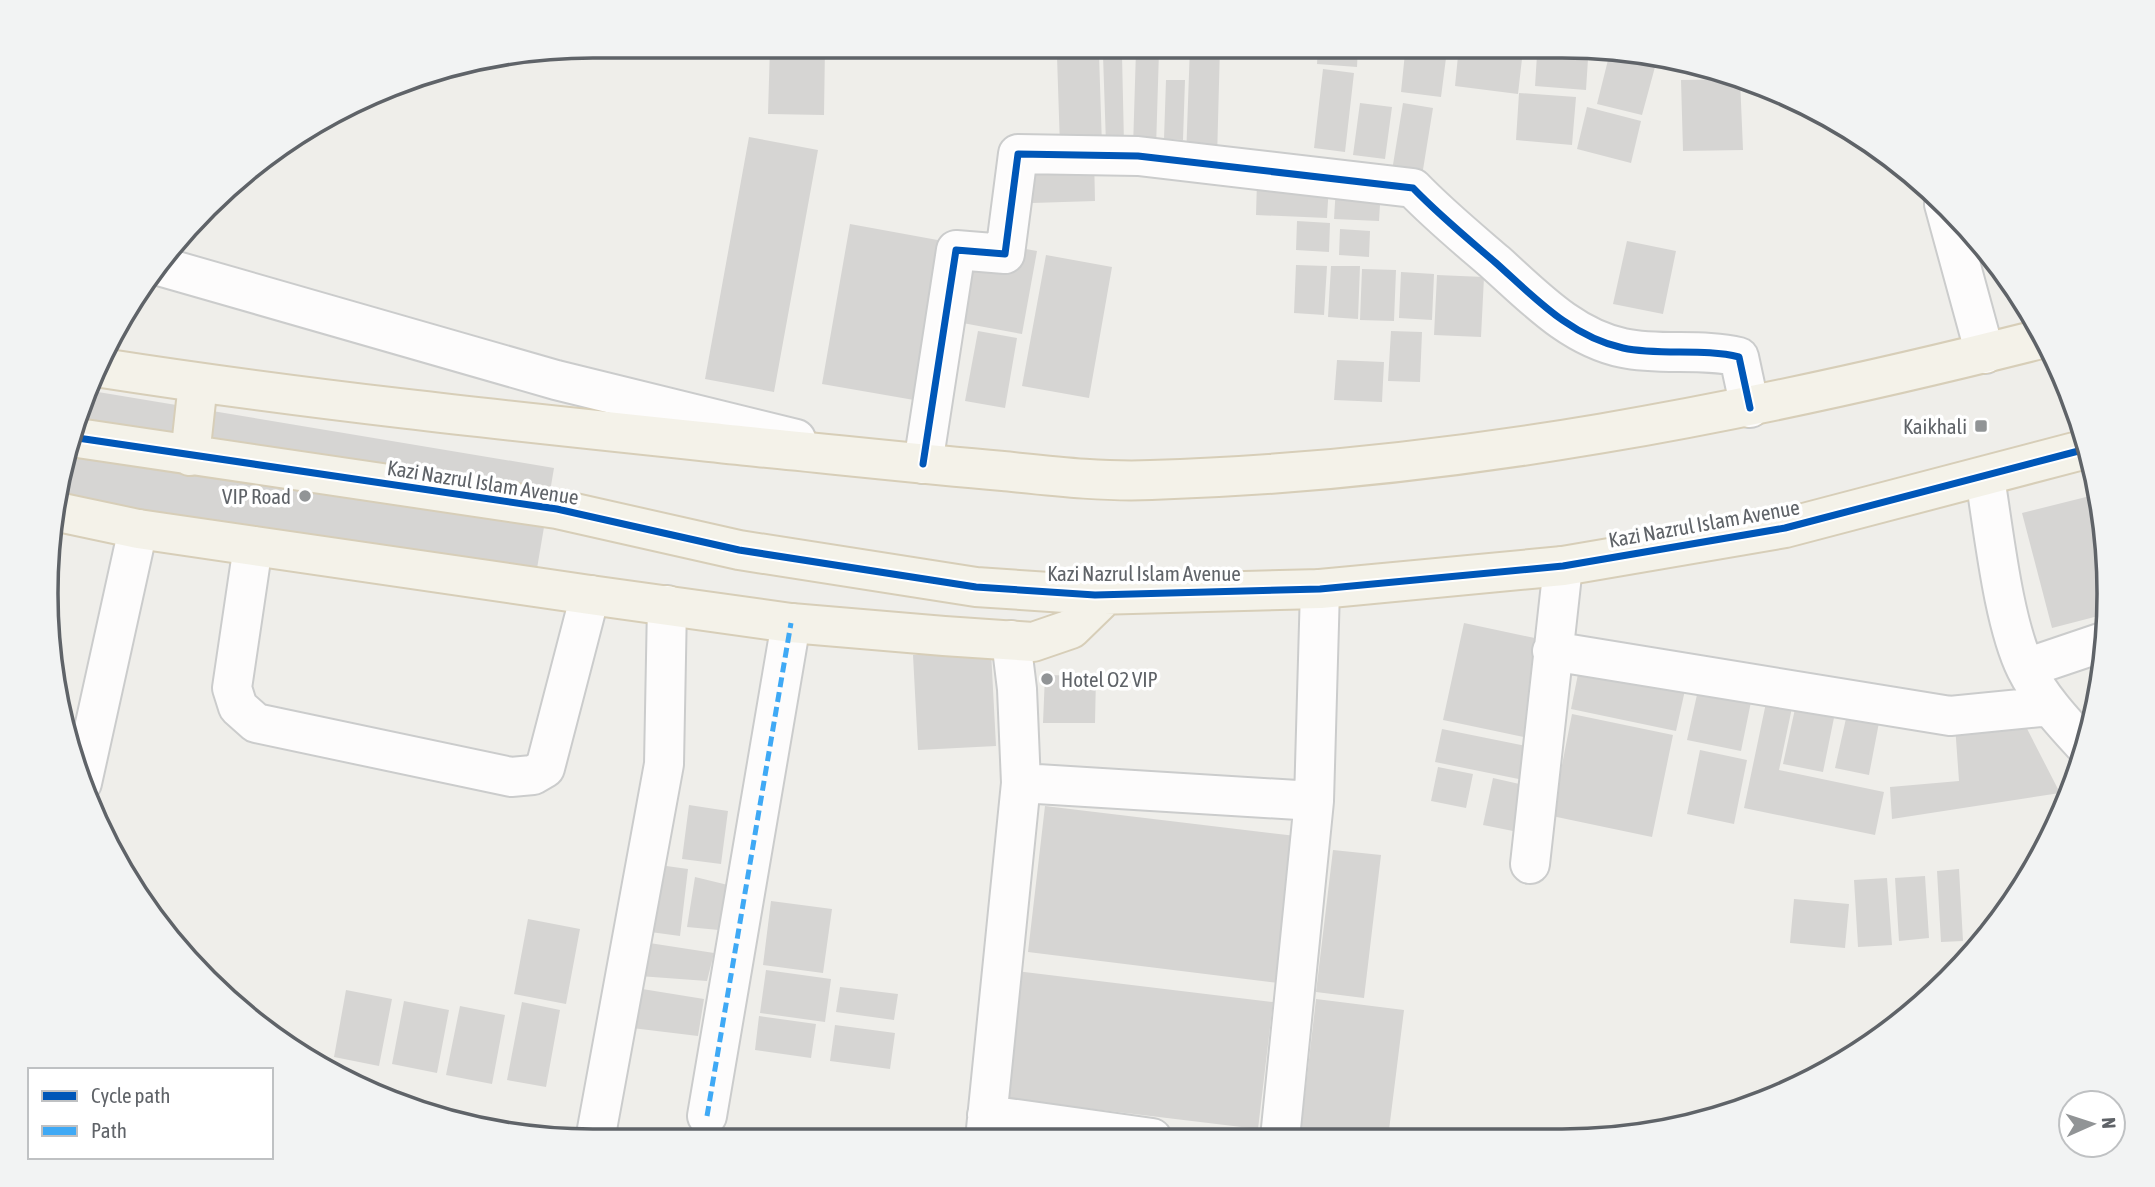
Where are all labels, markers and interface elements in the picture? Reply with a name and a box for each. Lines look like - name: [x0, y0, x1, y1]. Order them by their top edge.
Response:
- place label: Kaikhali: [1903, 414, 1967, 438]
- marker: Kaikhali: [1973, 418, 1989, 434]
- street label: Kazi Nazrul Islam Avenue: [386, 455, 580, 509]
- place label: VIP Road: [222, 484, 291, 508]
- marker: VIP Road: [297, 488, 313, 504]
- street label: Kazi Nazrul Islam Avenue: [1607, 494, 1801, 552]
- street label: Kazi Nazrul Islam Avenue: [1047, 561, 1241, 585]
- place label: Hotel O2 VIP: [1061, 667, 1158, 691]
- marker: Hotel O2 VIP: [1039, 671, 1055, 687]
- legend: [28, 1068, 273, 1159]
- text: Cycle path: [91, 1083, 170, 1107]
- north arrow: [2057, 1089, 2127, 1159]
- text: N: [2098, 1117, 2120, 1129]
- text: Path: [91, 1118, 127, 1142]

